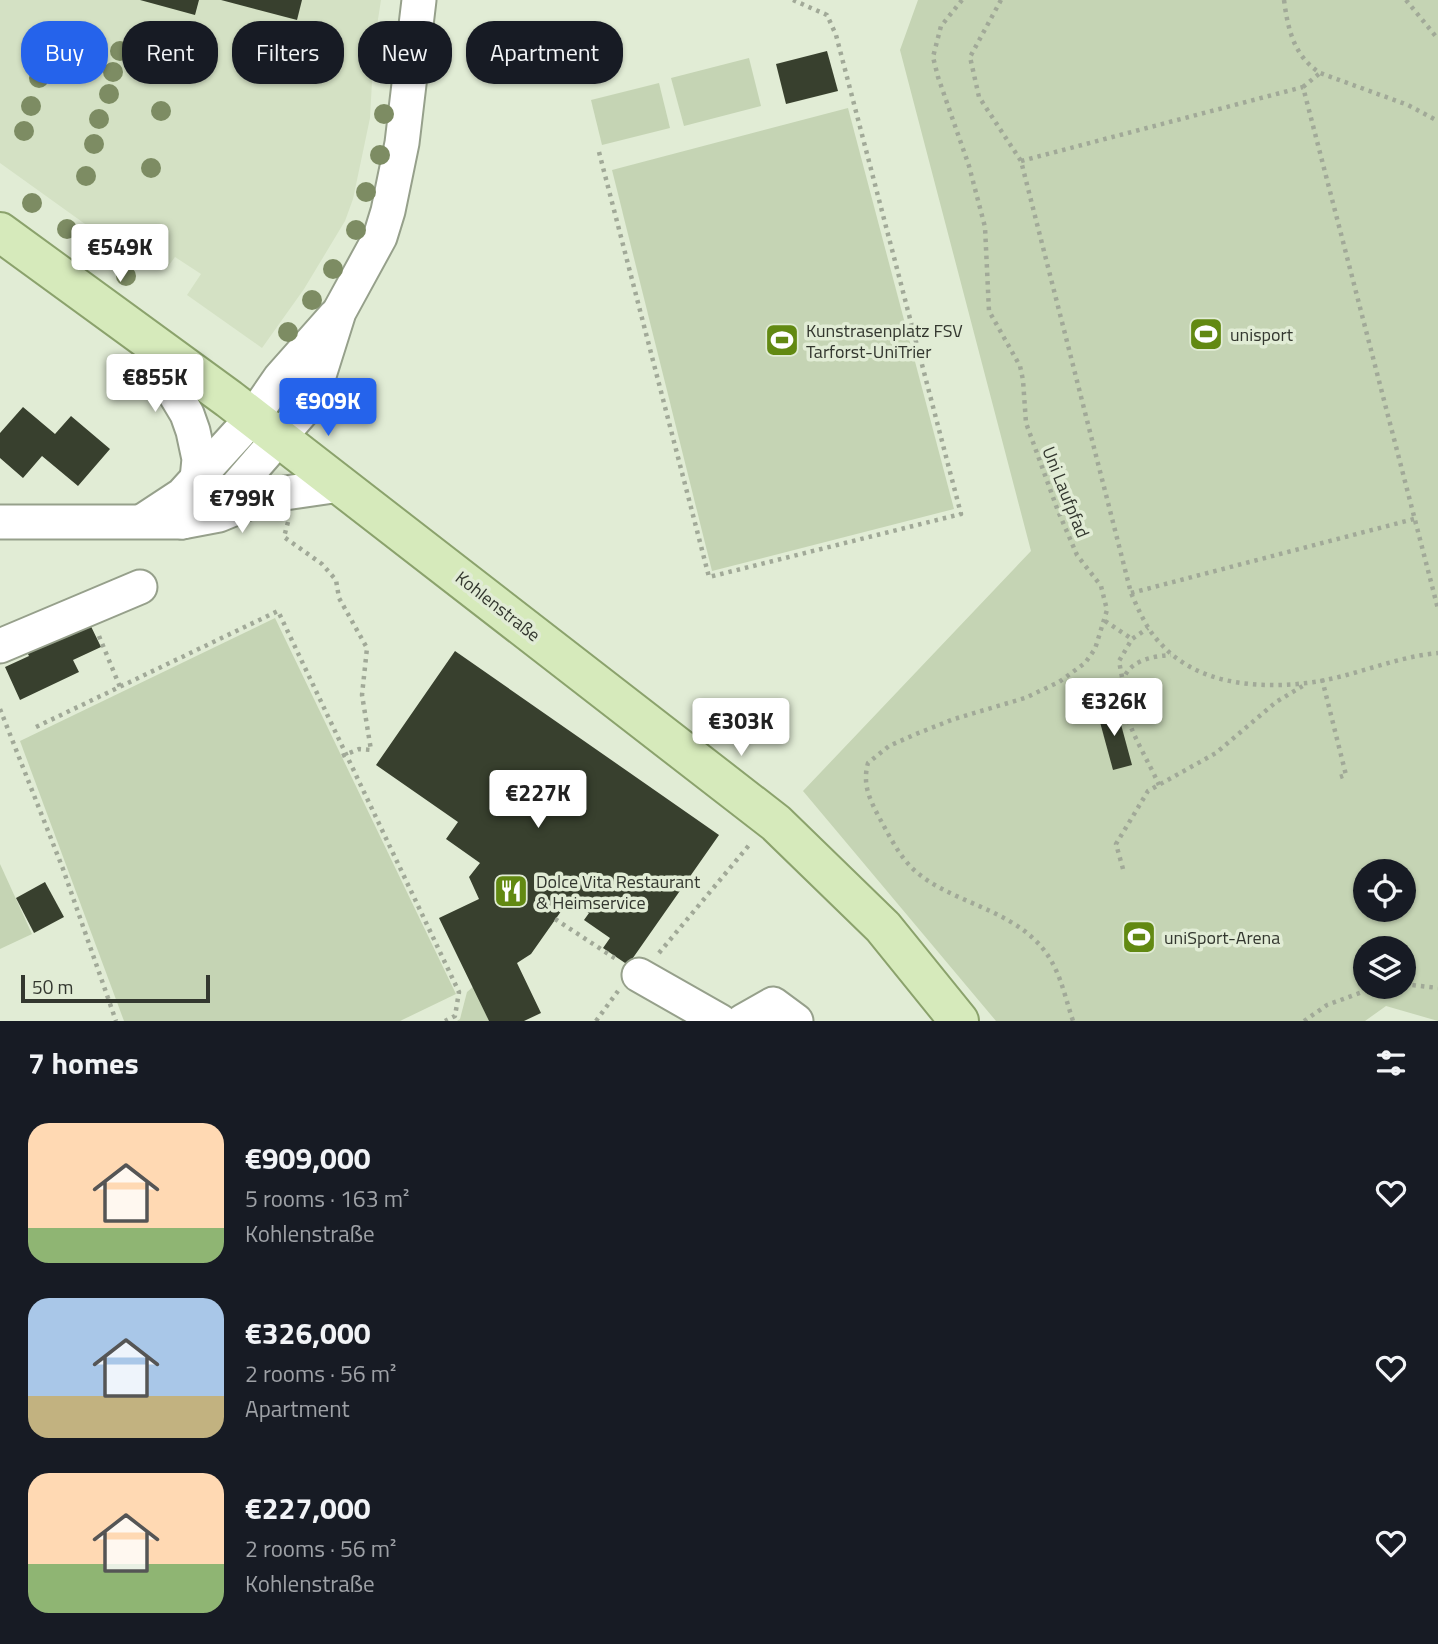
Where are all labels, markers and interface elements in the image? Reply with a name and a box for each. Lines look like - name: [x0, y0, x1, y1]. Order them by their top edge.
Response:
- chip: Buy: [21, 21, 108, 84]
- chip: Rent: [122, 21, 218, 84]
- chip: Filters: [232, 21, 344, 84]
- chip: New: [358, 21, 452, 84]
- chip: Apartment: [466, 21, 623, 84]
- pin: €549K: [71, 224, 169, 284]
- text: €549K: [87, 229, 153, 264]
- sports icon: unisport: [1187, 315, 1225, 353]
- place label: Kunstrasenplatz FSV Tarforst-UniTrier: [806, 317, 963, 365]
- sports icon: Kunstrasenplatz FSV Tarforst-UniTrier: [763, 321, 801, 359]
- place label: unisport: [1230, 321, 1294, 348]
- pin: €855K: [106, 354, 204, 414]
- text: €855K: [122, 359, 188, 394]
- pin: €909K: [279, 378, 377, 438]
- text: €909K: [295, 383, 361, 418]
- street label: Uni Laufpfad: [1035, 442, 1097, 542]
- pin: €799K: [193, 476, 291, 535]
- text: €799K: [209, 480, 275, 515]
- street label: Kohlenstraße: [450, 564, 546, 648]
- pin: €326K: [1065, 678, 1163, 738]
- text: €326K: [1081, 683, 1147, 718]
- pin: €303K: [692, 698, 790, 758]
- text: €303K: [708, 703, 774, 738]
- pin: €227K: [489, 770, 587, 830]
- text: €227K: [505, 775, 571, 810]
- map controls: [1353, 859, 1416, 999]
- button: locate: [1353, 859, 1416, 922]
- place label: Dolce Vita Restaurant & Heimservice: [536, 868, 701, 916]
- restaurant icon: Dolce Vita Restaurant & Heimservice: [492, 872, 530, 910]
- sports icon: uniSport-Arena: [1120, 918, 1158, 956]
- place label: uniSport-Arena: [1164, 924, 1280, 951]
- button: layers: [1353, 936, 1416, 999]
- scale bar: [21, 972, 210, 1004]
- text: 50 m: [32, 972, 73, 1001]
- text: 7 homes: [28, 1040, 139, 1086]
- icon: filters: [1372, 1044, 1410, 1082]
- text: €909,000: [245, 1135, 371, 1181]
- icon: home: [84, 1151, 168, 1235]
- icon: heart: [1372, 1174, 1410, 1212]
- text: 5 rooms · 163 m²: [245, 1181, 409, 1216]
- text: Kohlenstraße: [245, 1216, 375, 1251]
- text: €326,000: [245, 1310, 371, 1356]
- icon: home: [84, 1326, 168, 1410]
- icon: heart: [1372, 1349, 1410, 1387]
- text: 2 rooms · 56 m²: [245, 1356, 396, 1391]
- text: Apartment: [245, 1391, 350, 1426]
- text: €227,000: [245, 1485, 371, 1531]
- icon: home: [84, 1501, 168, 1585]
- icon: heart: [1372, 1524, 1410, 1562]
- text: 2 rooms · 56 m²: [245, 1531, 396, 1566]
- text: Kohlenstraße: [245, 1566, 375, 1601]

